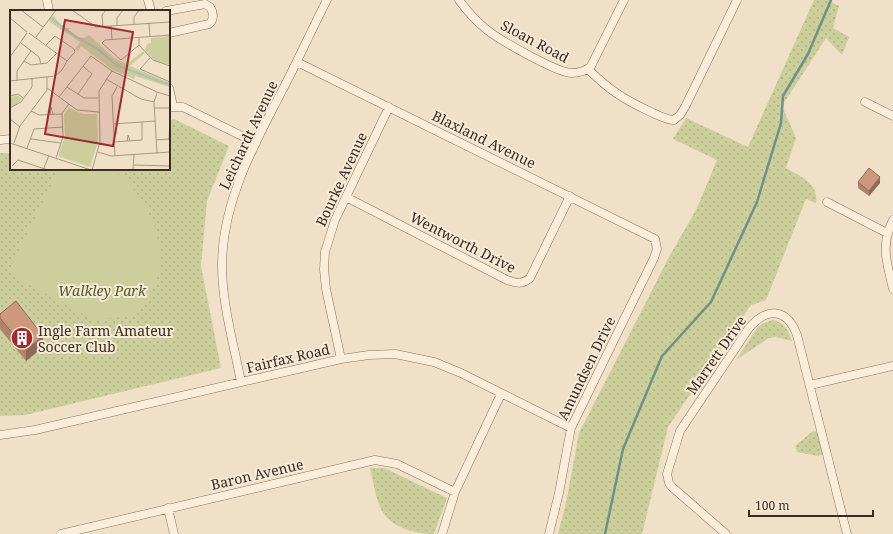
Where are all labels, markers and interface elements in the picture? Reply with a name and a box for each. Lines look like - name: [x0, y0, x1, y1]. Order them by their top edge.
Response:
- inset map: [10, 10, 170, 170]
- street label: Sloan Road: [498, 15, 573, 67]
- street label: Leichardt Avenue: [214, 77, 282, 193]
- street label: Blaxland Avenue: [429, 106, 539, 172]
- street label: Bourke Avenue: [311, 129, 371, 229]
- street label: Wentworth Drive: [407, 207, 519, 277]
- park label: Walkley Park: [58, 281, 147, 300]
- street label: Marrett Drive: [682, 312, 750, 398]
- street label: Amundsen Drive: [553, 313, 619, 423]
- place label: Ingle Farm Amateur Soccer Club: [38, 321, 174, 356]
- building icon: Ingle Farm Amateur Soccer Club: [9, 325, 35, 351]
- street label: Fairfax Road: [244, 339, 332, 377]
- street label: Baron Avenue: [209, 454, 305, 494]
- scale bar: [749, 492, 873, 518]
- text: 100 m: [755, 497, 790, 514]

